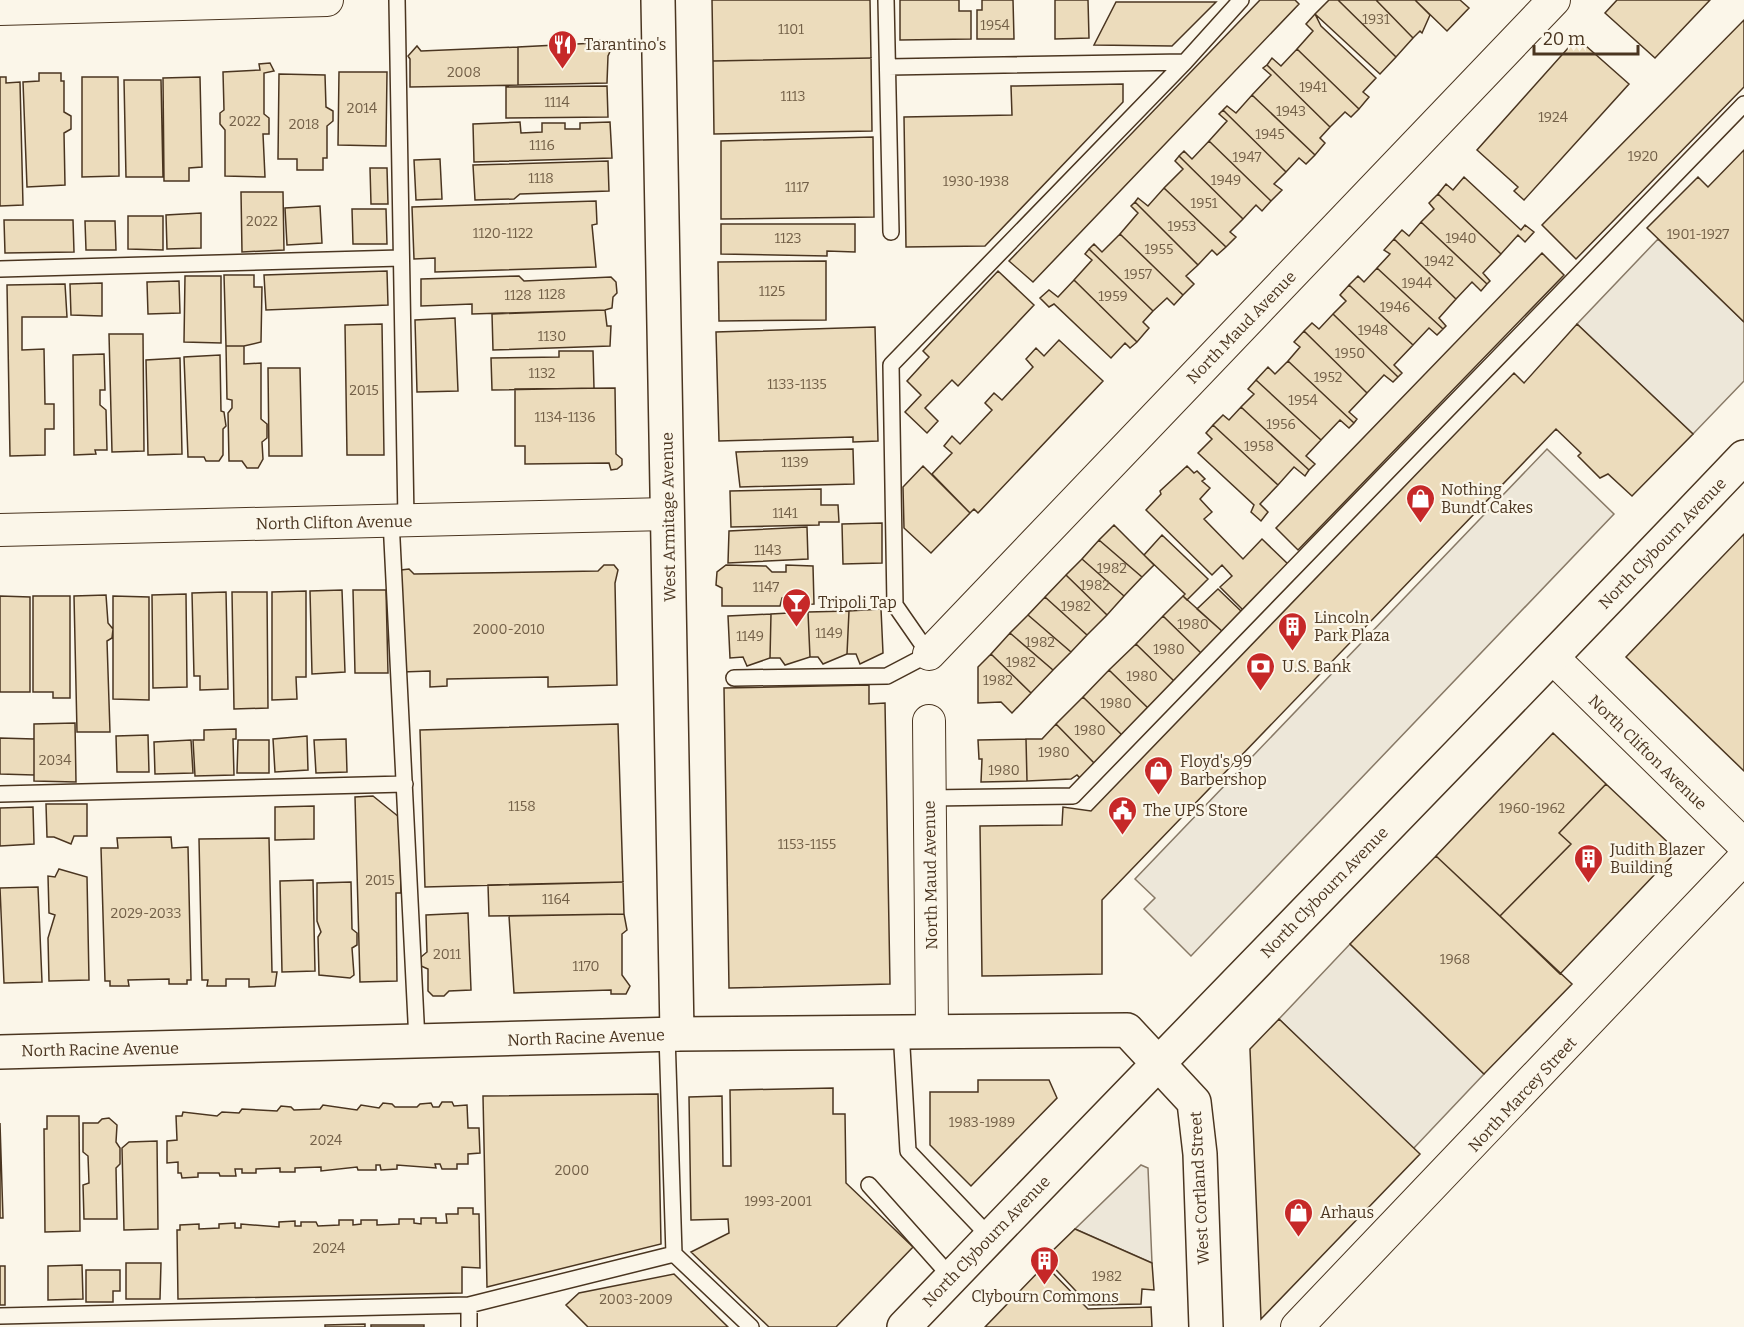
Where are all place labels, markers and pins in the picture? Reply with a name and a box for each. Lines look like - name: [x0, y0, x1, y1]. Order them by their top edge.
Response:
- restaurant icon: Tarantino's: [547, 28, 579, 70]
- place label: Tarantino's: [584, 35, 666, 54]
- place label: Nothing Bundt Cakes: [1441, 480, 1533, 517]
- shop icon: Nothing Bundt Cakes: [1404, 482, 1436, 524]
- bar icon: Tripoli Tap: [781, 586, 813, 628]
- place label: Tripoli Tap: [818, 593, 897, 612]
- place label: Lincoln Park Plaza: [1314, 608, 1390, 645]
- building icon: Lincoln Park Plaza: [1277, 610, 1309, 652]
- bank icon: U.S. Bank: [1245, 650, 1277, 692]
- place label: U.S. Bank: [1282, 657, 1351, 676]
- place label: Floyd's 99 Barbershop: [1180, 752, 1267, 789]
- shop icon: Floyd's 99 Barbershop: [1143, 754, 1175, 796]
- public building icon: The UPS Store: [1106, 794, 1138, 836]
- place label: The UPS Store: [1143, 801, 1248, 820]
- place label: Judith Blazer Building: [1609, 840, 1705, 877]
- building icon: Judith Blazer Building: [1573, 842, 1605, 884]
- shop icon: Arhaus: [1283, 1196, 1315, 1238]
- place label: Arhaus: [1320, 1203, 1374, 1222]
- building icon: Clybourn Commons: [1029, 1244, 1061, 1286]
- place label: Clybourn Commons: [971, 1287, 1119, 1306]

